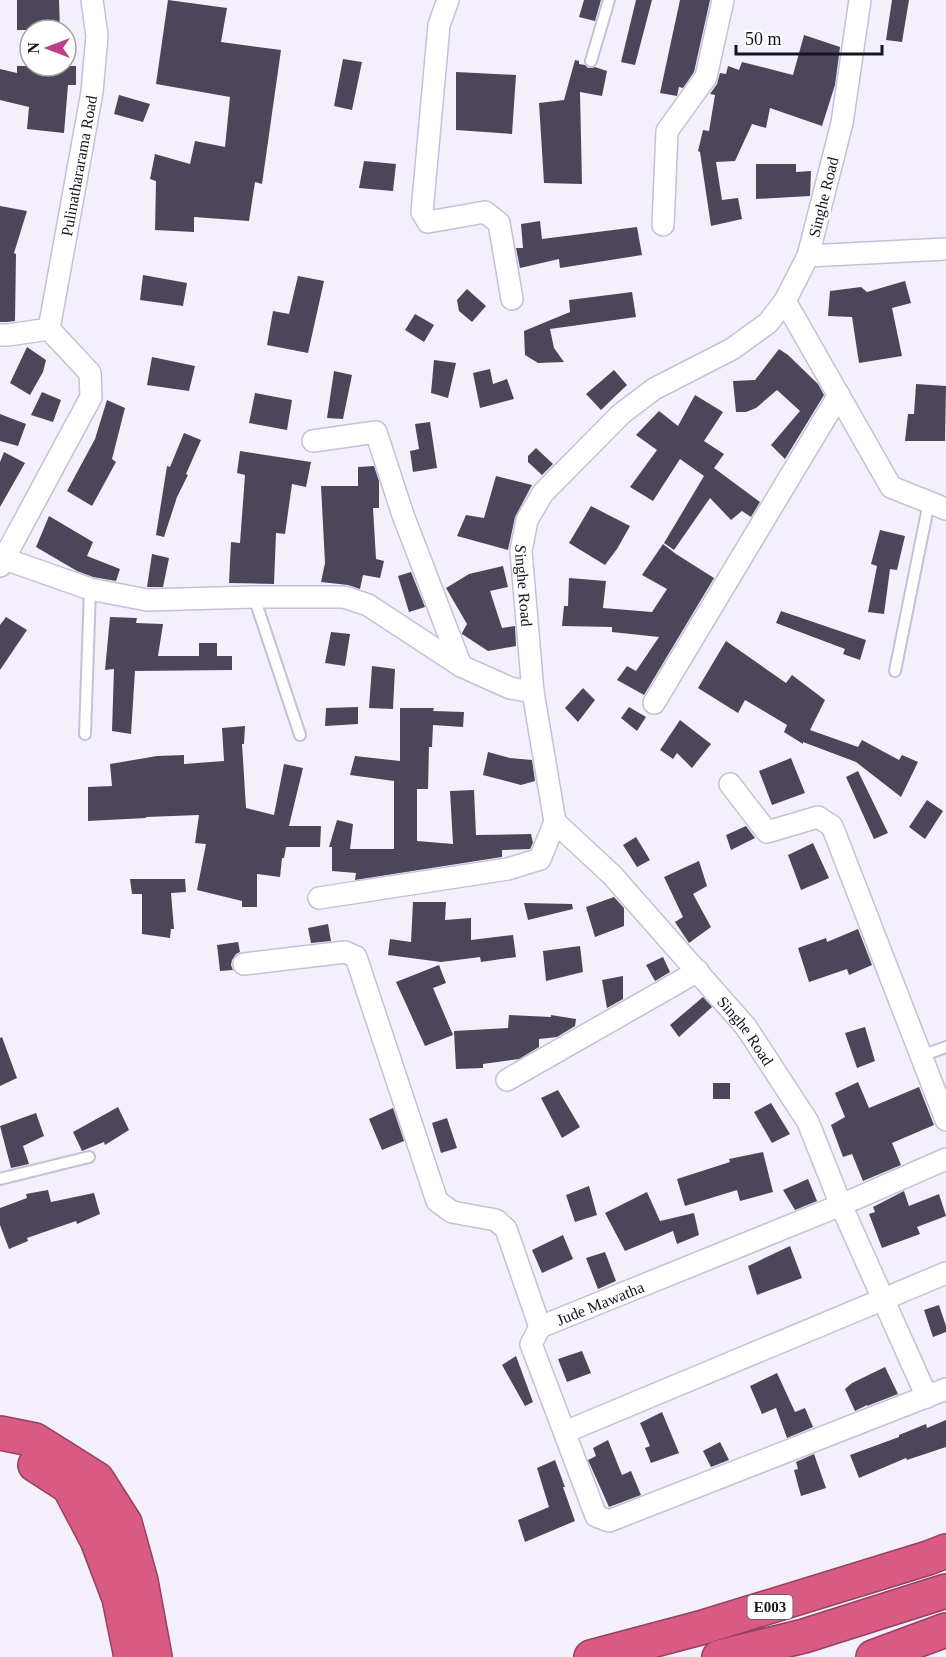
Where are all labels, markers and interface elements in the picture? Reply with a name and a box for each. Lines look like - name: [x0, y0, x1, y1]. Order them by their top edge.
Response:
- north arrow: [18, 18, 78, 78]
- scale bar: [736, 18, 882, 56]
- text: 50 m: [745, 29, 782, 49]
- text: N: [25, 42, 42, 54]
- street label: Pulinathararama Road: [58, 94, 100, 237]
- street label: Singhe Road: [805, 155, 843, 239]
- street label: Singhe Road: [512, 543, 535, 627]
- street label: Singhe Road: [714, 993, 777, 1069]
- street label: Jude Mawatha: [554, 1278, 646, 1329]
- road number: E003: [748, 1595, 792, 1619]

